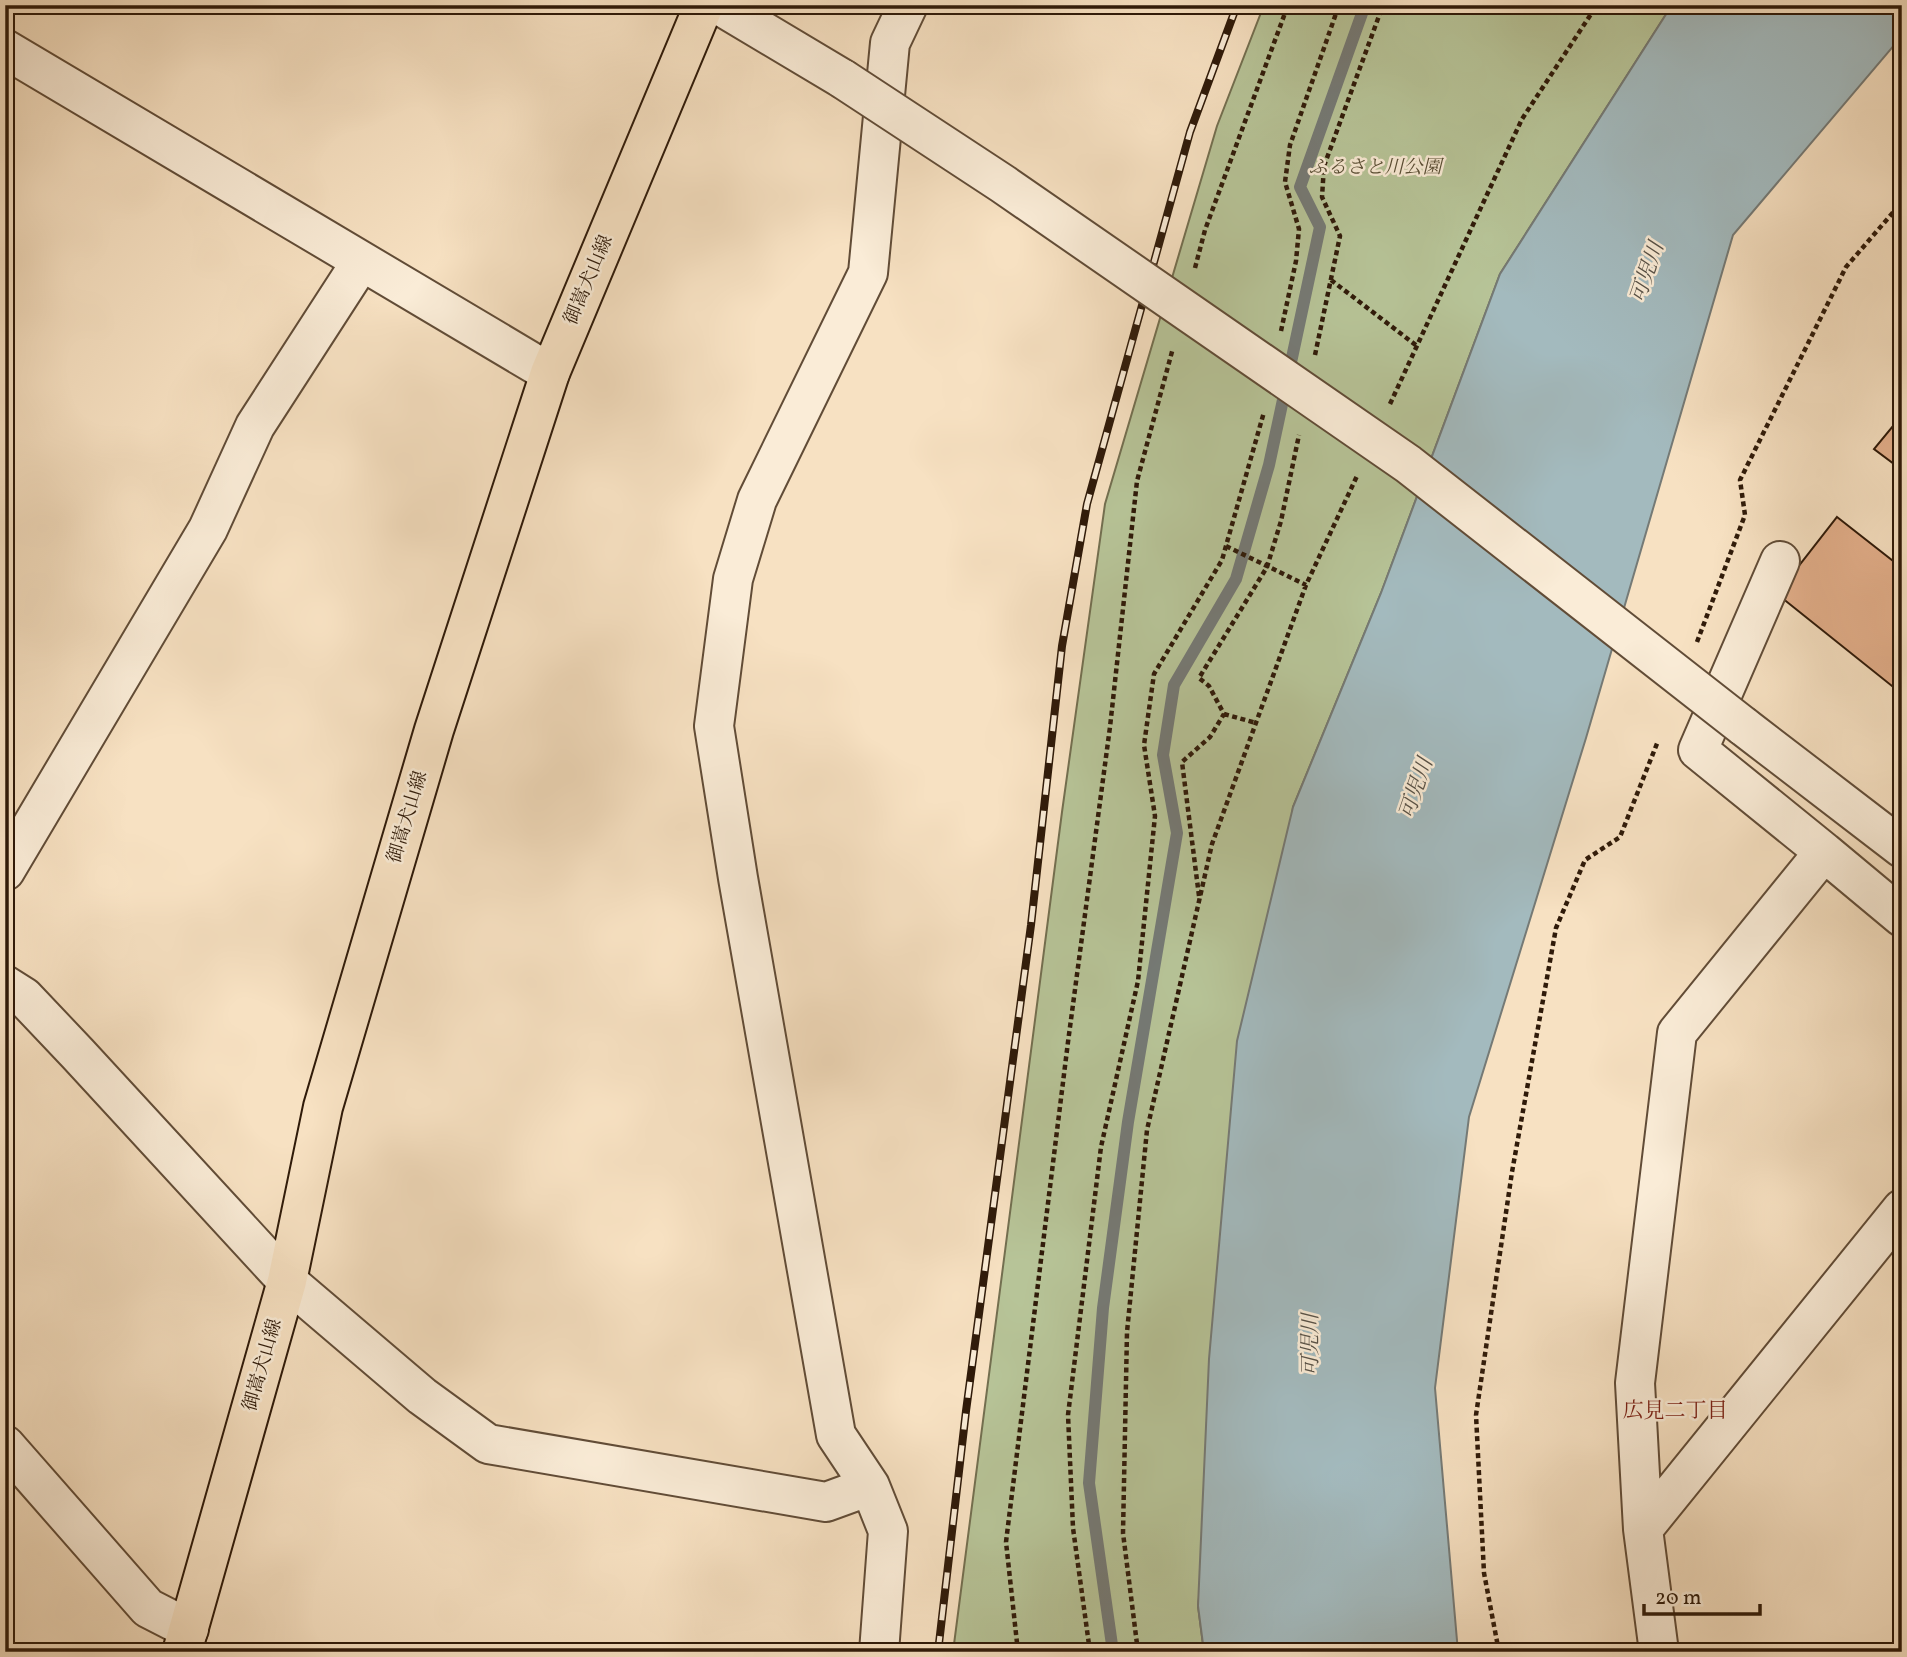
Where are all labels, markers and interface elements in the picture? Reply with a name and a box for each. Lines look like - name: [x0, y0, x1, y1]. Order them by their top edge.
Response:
- park label: ふるさと川公園: [1308, 155, 1444, 181]
- street label: 御嵩犬山線: [558, 231, 620, 329]
- water label: 可児川: [1624, 237, 1673, 308]
- water label: 可児川: [1393, 753, 1442, 824]
- street label: 御嵩犬山線: [382, 768, 434, 866]
- water label: 可児川: [1297, 1312, 1326, 1377]
- street label: 御嵩犬山線: [237, 1316, 289, 1414]
- district label: 広見二丁目: [1623, 1397, 1728, 1426]
- scale bar: [1644, 1573, 1760, 1617]
- text: 20 m: [1655, 1584, 1701, 1613]

